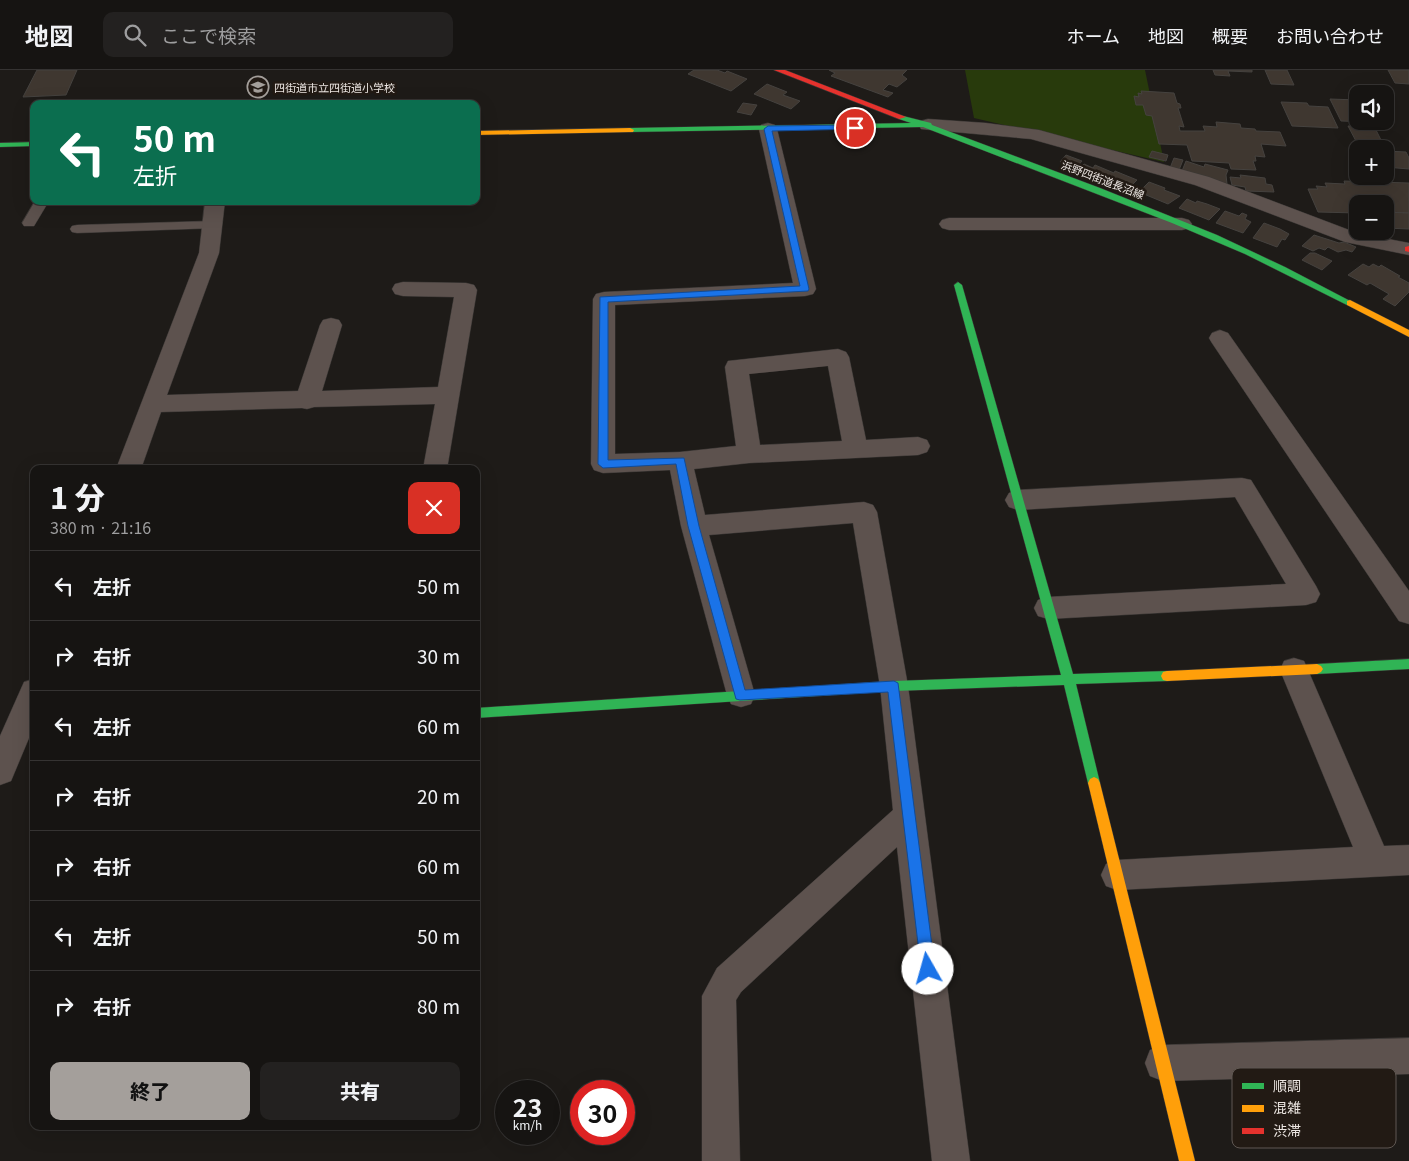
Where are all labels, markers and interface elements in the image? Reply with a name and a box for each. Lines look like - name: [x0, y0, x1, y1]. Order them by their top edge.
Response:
- search box: [103, 12, 453, 57]
- text: 地図: [25, 17, 73, 52]
- icon: search: [121, 21, 149, 49]
- text: ここで検索: [161, 21, 256, 48]
- text: ホーム: [1067, 22, 1120, 48]
- text: 地図: [1148, 22, 1184, 48]
- text: 概要: [1212, 22, 1248, 48]
- text: お問い合わせ: [1276, 22, 1384, 48]
- school or university icon: 四街道市立四街道小学校: [246, 75, 270, 99]
- place label: 四街道市立四街道小学校: [274, 79, 395, 95]
- map controls: [1349, 85, 1394, 240]
- button: sound: [1349, 85, 1394, 130]
- pin: [834, 107, 876, 149]
- text: 50 m: [133, 111, 216, 162]
- icon: arrive: [841, 114, 869, 142]
- icon: left: [50, 120, 115, 185]
- button: +: [1349, 140, 1394, 185]
- street label: 浜野四街道長沼線: [1059, 156, 1147, 202]
- text: 左折: [133, 158, 177, 190]
- button: −: [1349, 195, 1394, 240]
- text: 1 分: [50, 474, 105, 518]
- button: close: [408, 482, 460, 534]
- text: 380 m · 21:16: [50, 515, 151, 539]
- icon: left: [50, 572, 78, 600]
- text: 左折: [93, 572, 131, 599]
- text: 50 m: [417, 572, 460, 599]
- icon: right: [50, 642, 78, 670]
- text: 右折: [93, 642, 131, 669]
- text: 30 m: [417, 642, 460, 669]
- icon: left: [50, 712, 78, 740]
- text: 左折: [93, 712, 131, 739]
- text: 60 m: [417, 712, 460, 739]
- icon: right: [50, 782, 78, 810]
- text: 右折: [93, 782, 131, 809]
- text: 20 m: [417, 782, 460, 809]
- icon: right: [50, 852, 78, 880]
- text: 右折: [93, 852, 131, 879]
- text: 60 m: [417, 852, 460, 879]
- icon: left: [50, 922, 78, 950]
- text: 左折: [93, 922, 131, 949]
- text: 50 m: [417, 922, 460, 949]
- position arrow: [901, 942, 953, 994]
- icon: right: [50, 992, 78, 1020]
- text: 右折: [93, 992, 131, 1019]
- text: 80 m: [417, 992, 460, 1019]
- button: 終了: [50, 1062, 250, 1120]
- button: 共有: [260, 1062, 460, 1120]
- legend: [1232, 1068, 1396, 1148]
- text: 順調: [1273, 1075, 1301, 1095]
- speed limit sign: 30: [570, 1080, 635, 1145]
- text: 23: [513, 1088, 542, 1124]
- text: 混雑: [1273, 1097, 1301, 1117]
- text: km/h: [513, 1116, 542, 1133]
- text: 渋滞: [1273, 1120, 1301, 1140]

